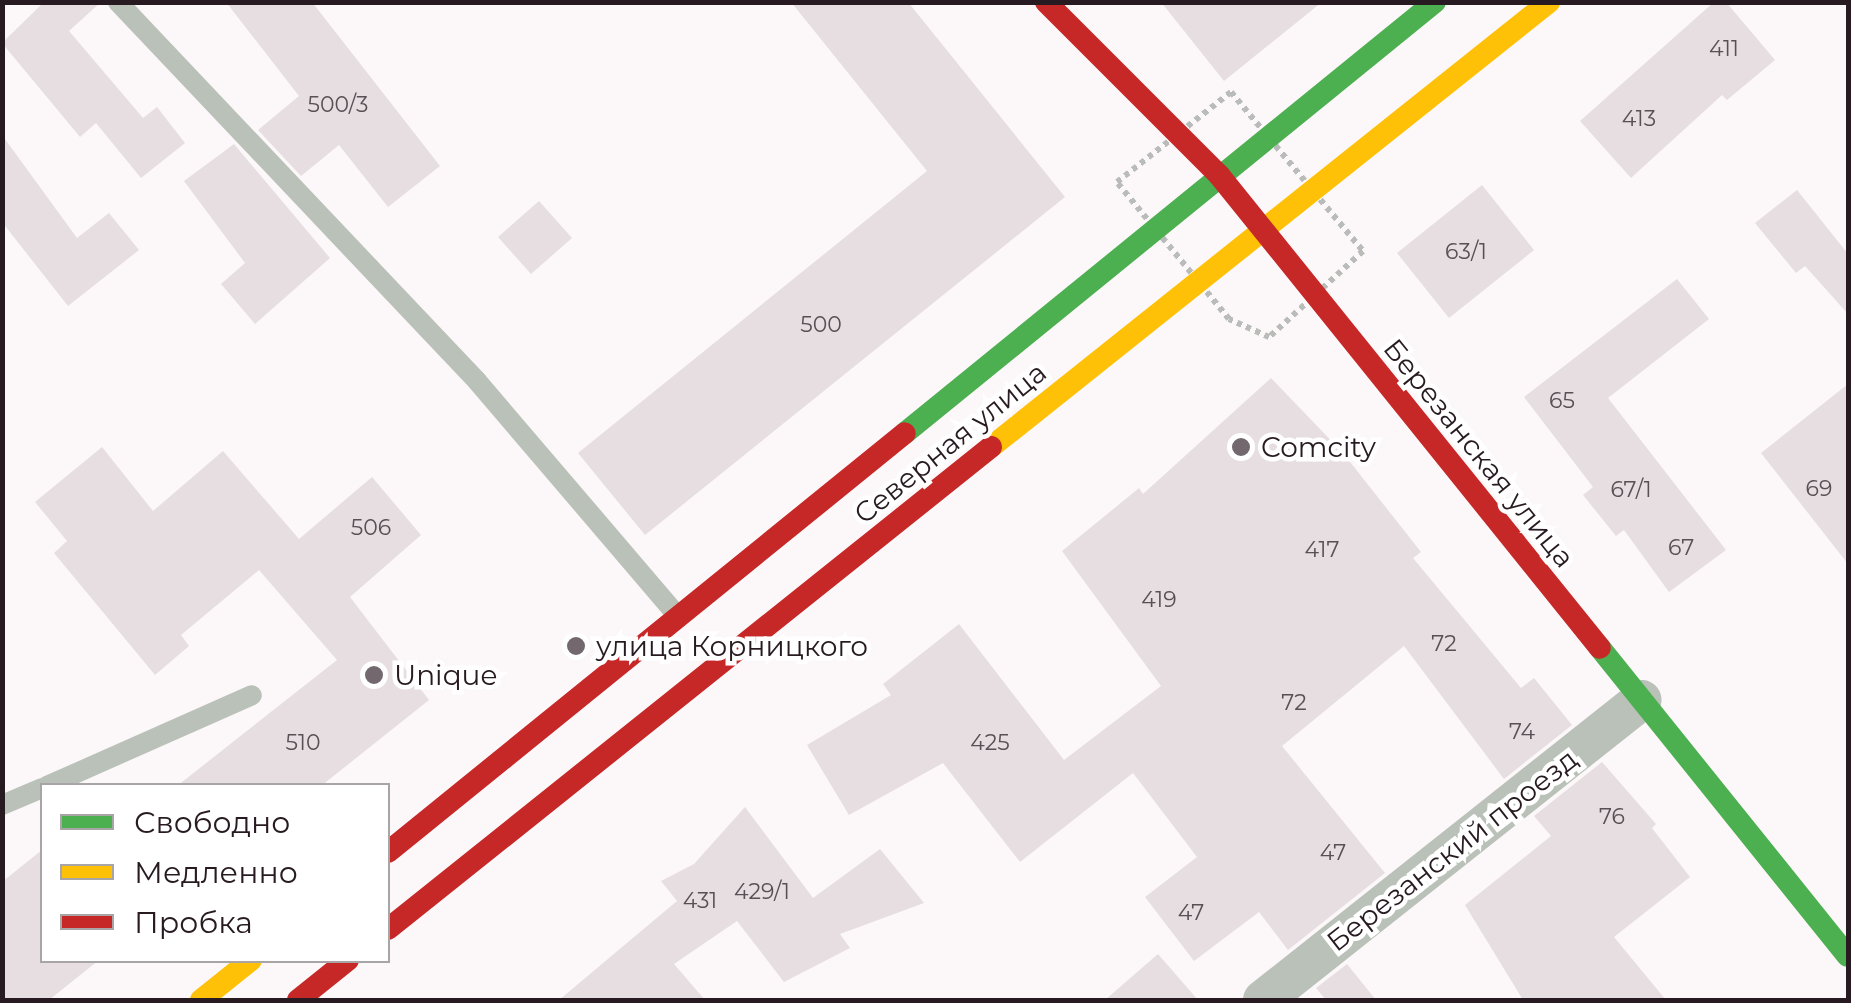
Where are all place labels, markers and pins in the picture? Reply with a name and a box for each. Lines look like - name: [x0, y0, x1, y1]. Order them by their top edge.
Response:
- place label: Comcity: [1261, 430, 1376, 464]
- marker: Comcity: [1230, 436, 1252, 458]
- place label: улица Корницкого: [596, 629, 868, 663]
- marker: улица Корницкого: [565, 635, 587, 657]
- place label: Unique: [394, 658, 497, 692]
- marker: Unique: [363, 664, 385, 686]

